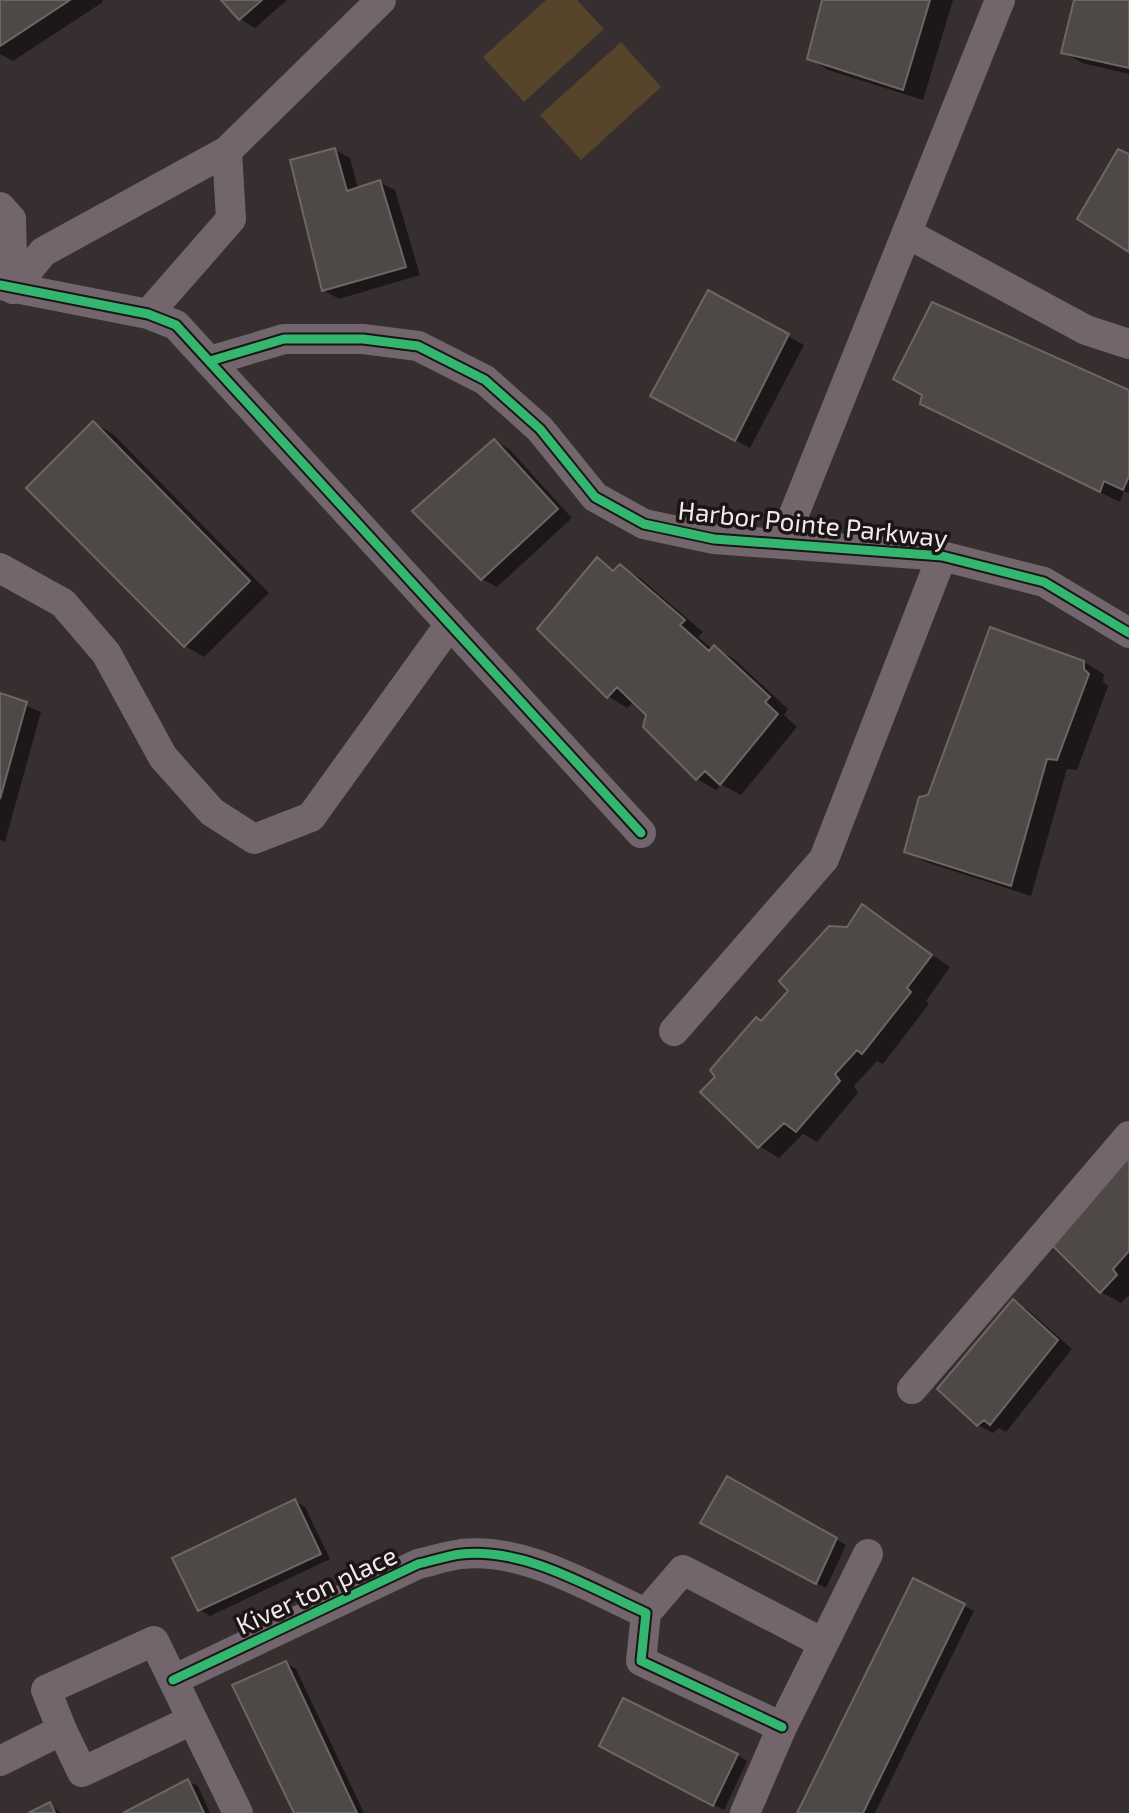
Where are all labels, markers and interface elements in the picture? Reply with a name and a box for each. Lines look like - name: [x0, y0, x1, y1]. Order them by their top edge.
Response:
- street label: Harbor Pointe Parkway: [677, 493, 950, 553]
- street label: Kiver ton place: [231, 1538, 401, 1640]

